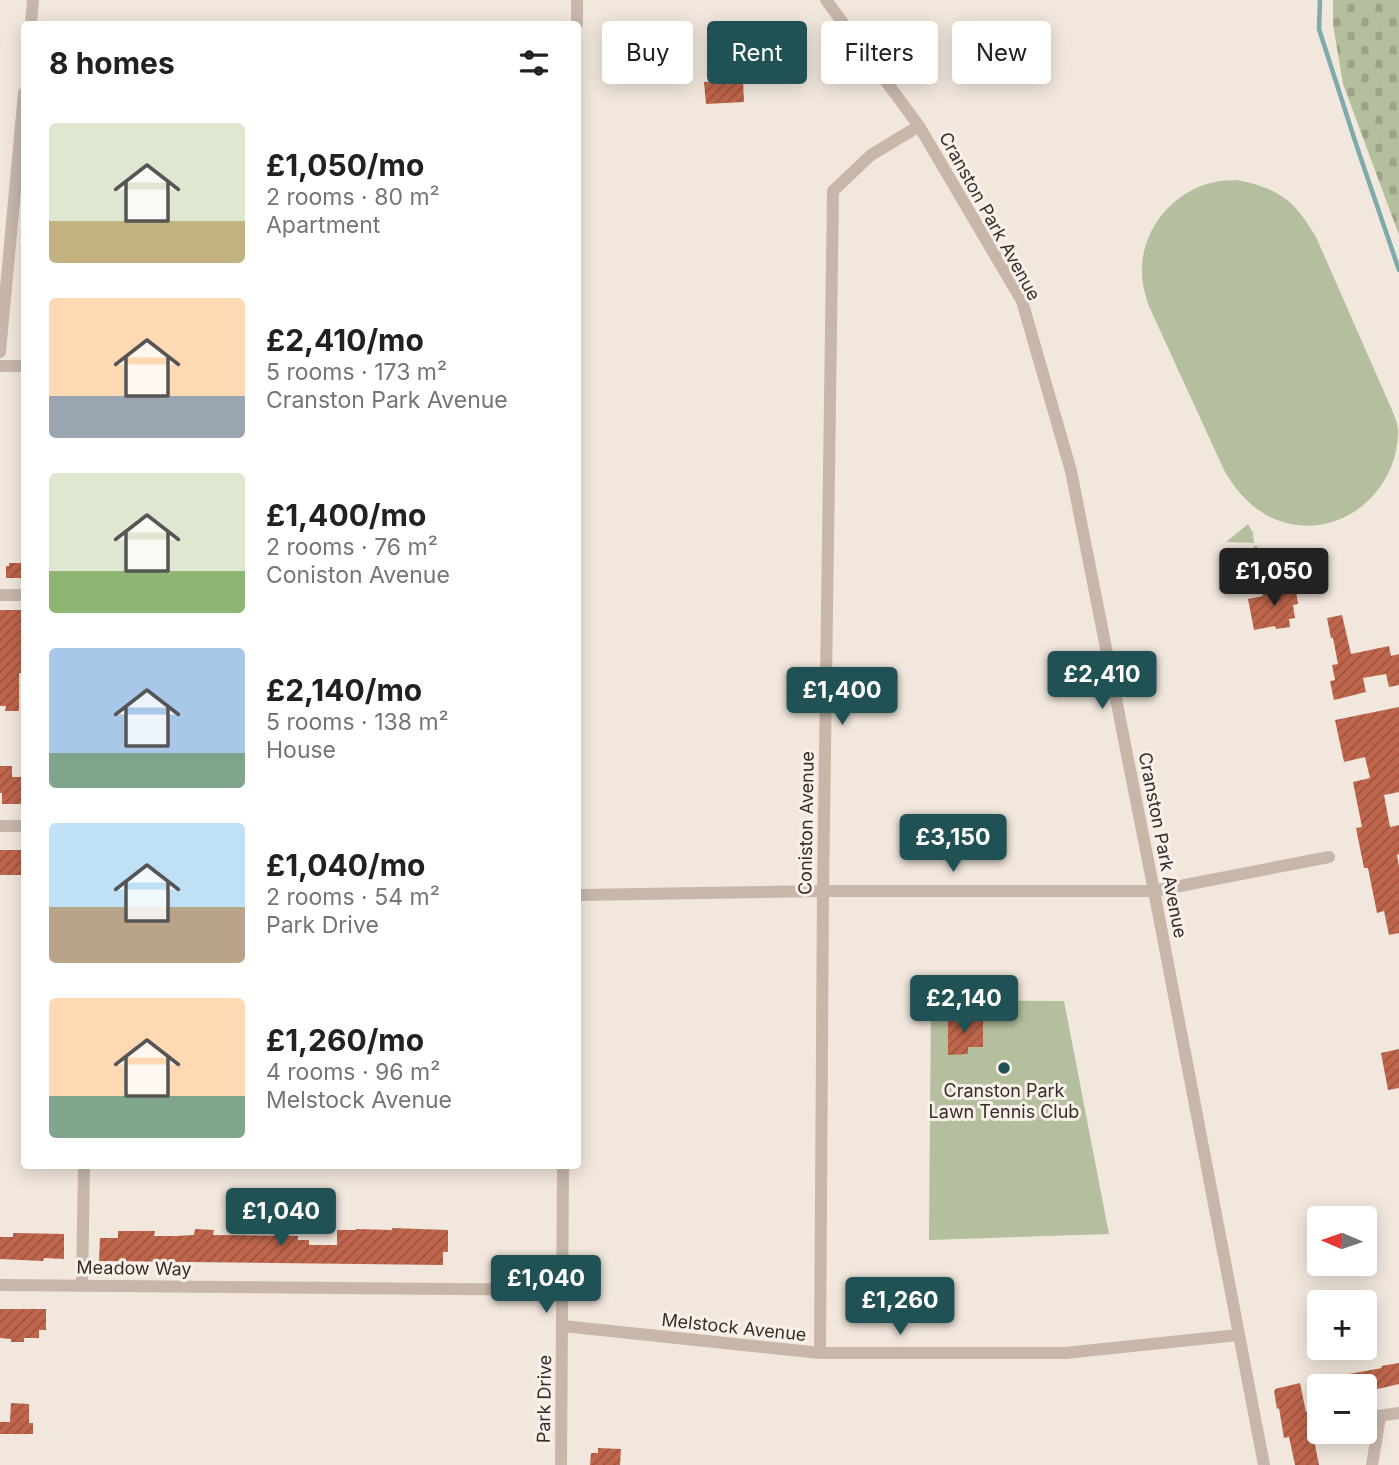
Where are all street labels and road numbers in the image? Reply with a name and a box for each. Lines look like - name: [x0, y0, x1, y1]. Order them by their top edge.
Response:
- street label: Cranston Park Avenue: [935, 128, 1045, 304]
- street label: Cranston Park Avenue: [1135, 750, 1191, 940]
- street label: Coniston Avenue: [794, 751, 818, 895]
- street label: Meadow Way: [76, 1256, 192, 1280]
- street label: Melstock Avenue: [661, 1309, 807, 1345]
- street label: Park Drive: [533, 1355, 555, 1443]

